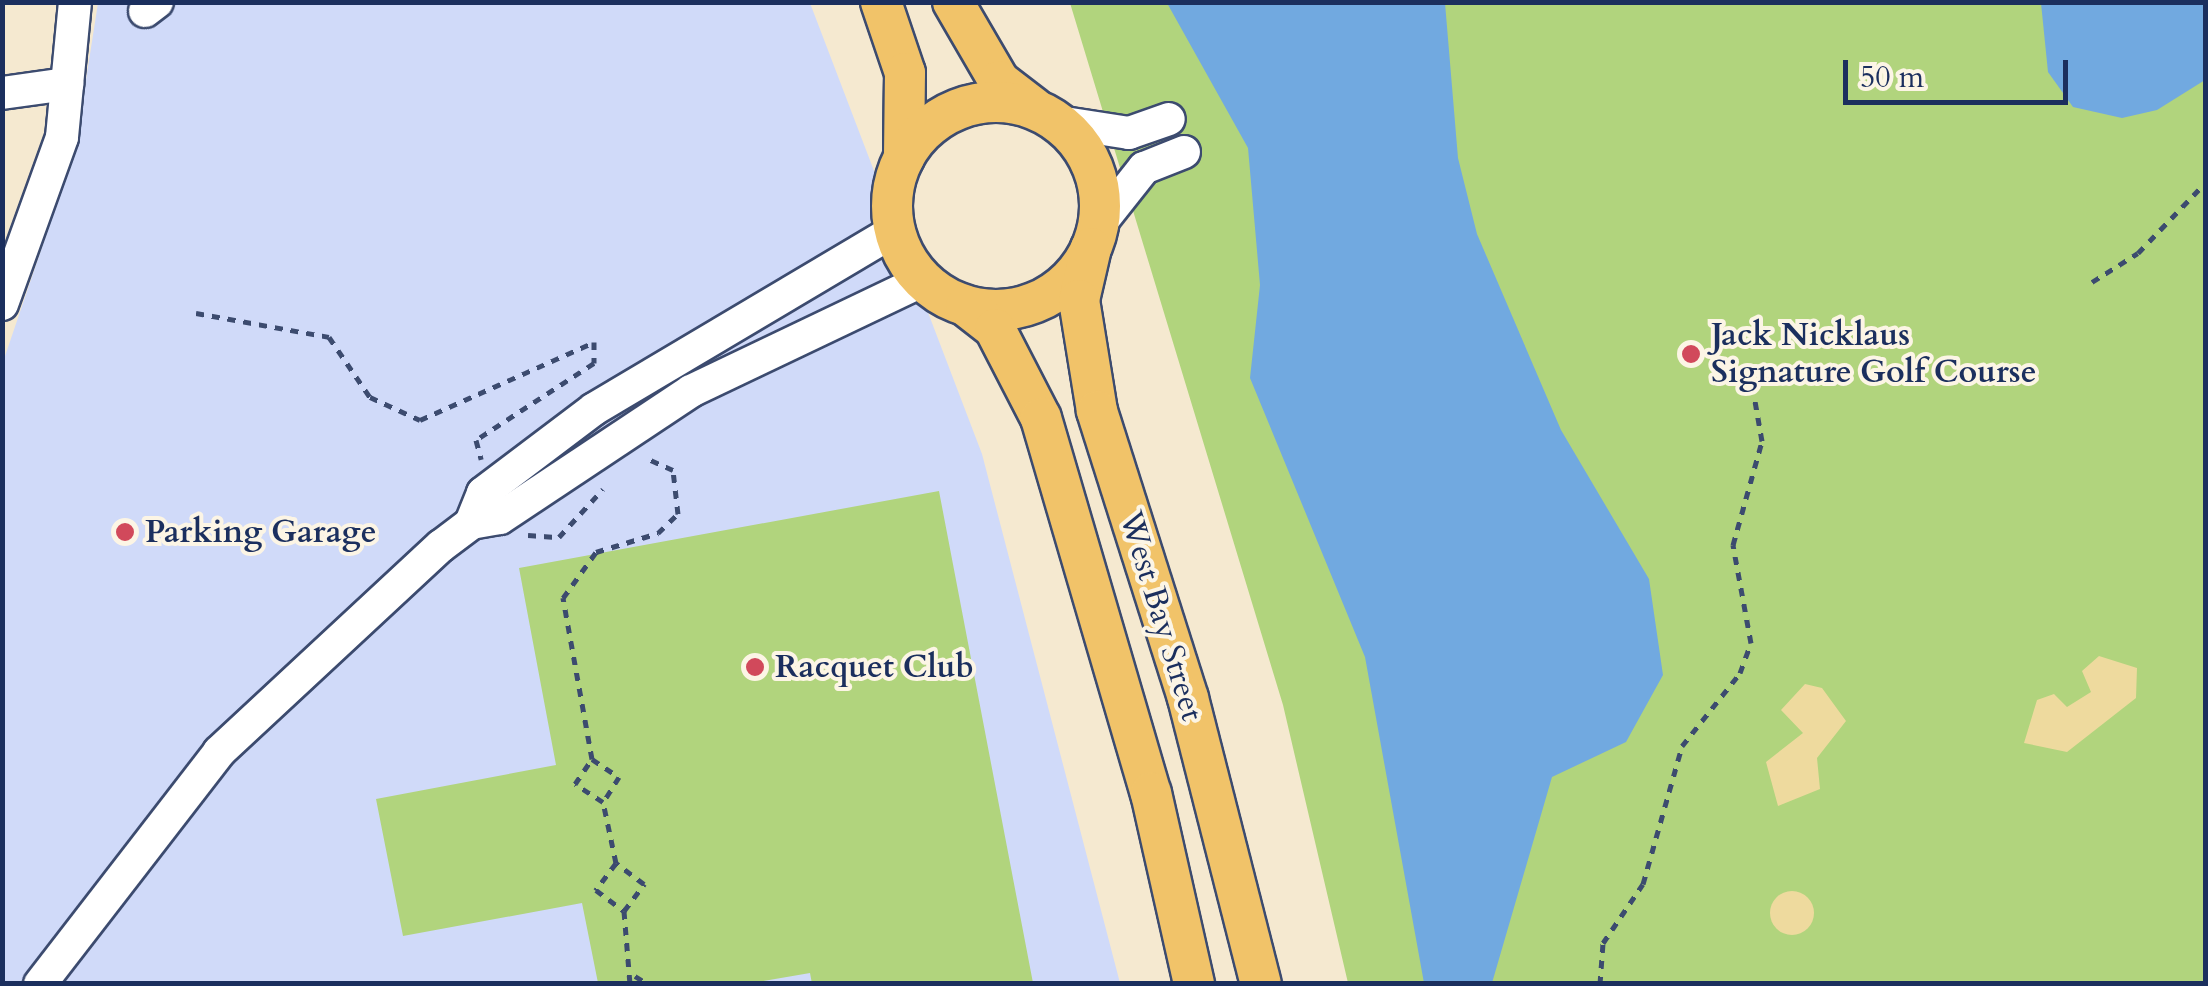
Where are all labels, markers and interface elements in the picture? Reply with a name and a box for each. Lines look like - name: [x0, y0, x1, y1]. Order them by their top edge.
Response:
- scale bar: [1848, 40, 2073, 102]
- text: 50 m: [1860, 57, 1924, 98]
- place label: Jack Nicklaus Signature Golf Course: [1711, 317, 2036, 392]
- marker: Jack Nicklaus Signature Golf Course: [1680, 343, 1702, 365]
- street label: West Bay Street: [1111, 506, 1211, 726]
- place label: Parking Garage: [145, 513, 377, 551]
- marker: Parking Garage: [114, 521, 136, 543]
- place label: Racquet Club: [775, 648, 974, 686]
- marker: Racquet Club: [744, 656, 766, 678]

